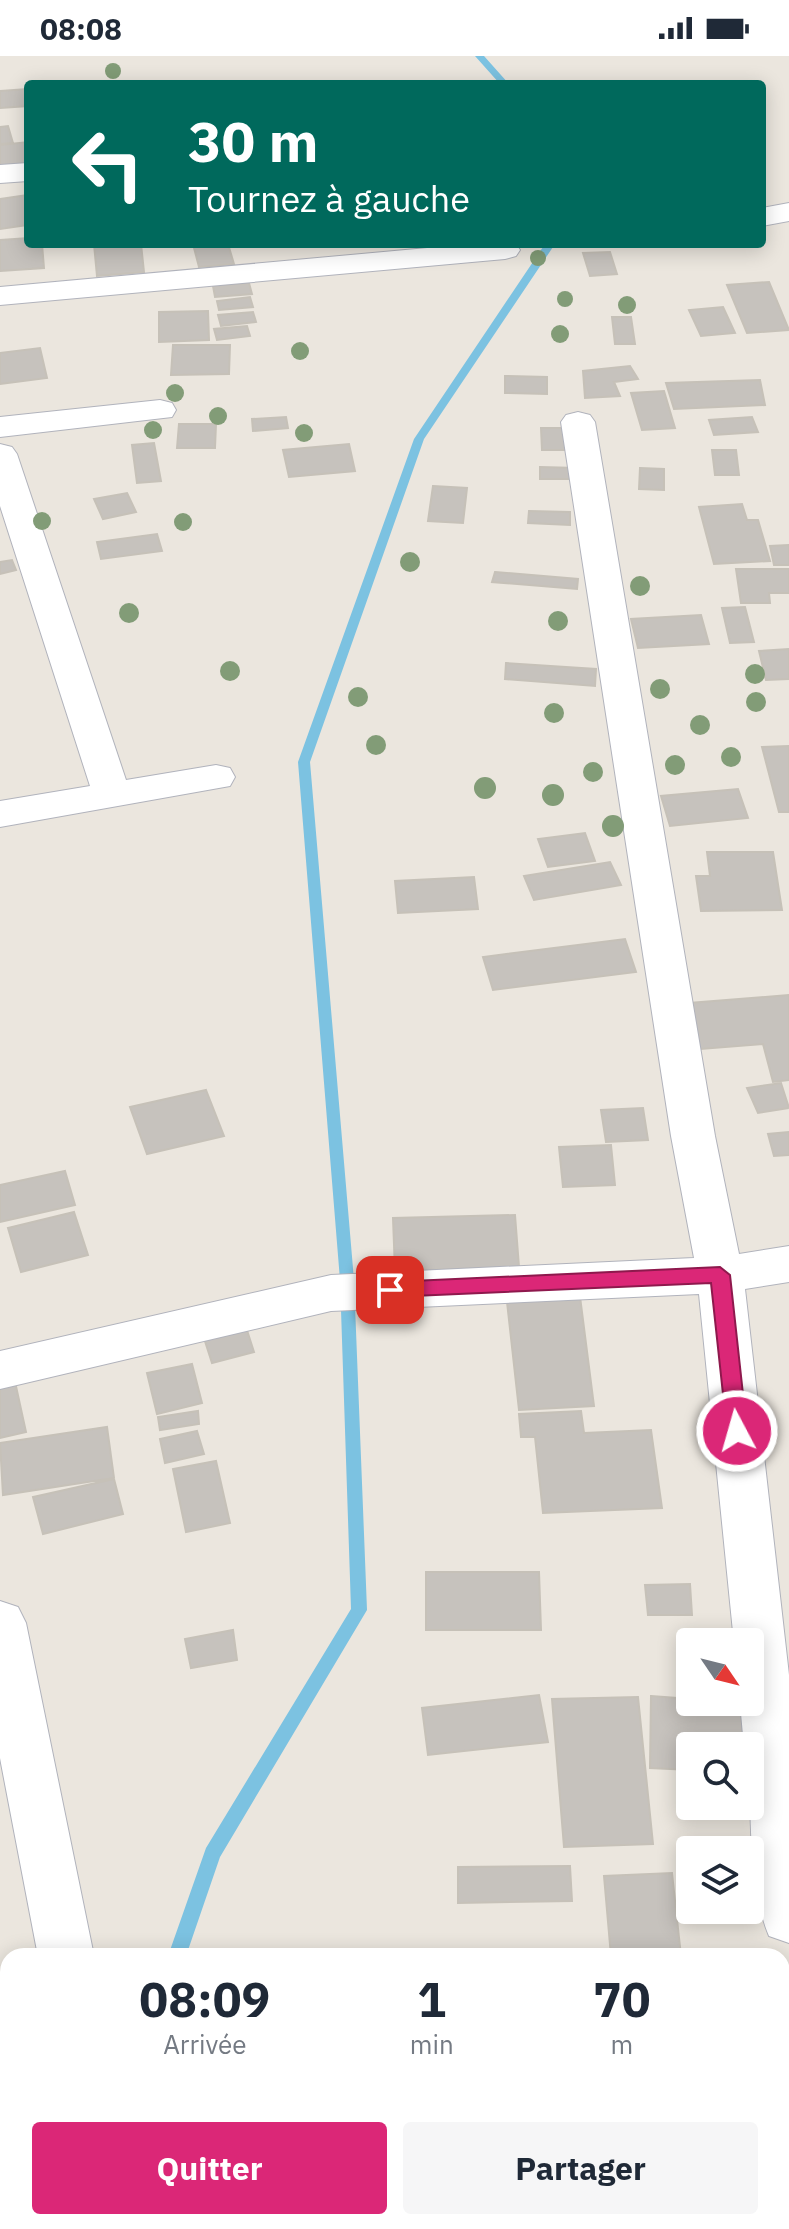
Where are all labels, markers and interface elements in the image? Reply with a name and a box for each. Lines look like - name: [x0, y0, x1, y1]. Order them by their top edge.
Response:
- text: 08:08: [40, 9, 122, 48]
- text: 30 m: [188, 105, 318, 177]
- icon: left: [56, 112, 160, 216]
- text: Tournez à gauche: [188, 175, 470, 222]
- pin: [356, 1256, 424, 1324]
- icon: arrive: [368, 1268, 412, 1312]
- position arrow: [695, 1389, 779, 1473]
- north arrow: [676, 1628, 764, 1716]
- map controls: [676, 1628, 764, 1924]
- button: search: [676, 1732, 764, 1820]
- button: layers: [676, 1836, 764, 1924]
- text: 08:09: [139, 1968, 270, 2030]
- text: 1: [417, 1968, 446, 2030]
- text: 70: [593, 1968, 651, 2030]
- text: Arrivée: [163, 2027, 247, 2061]
- text: min: [410, 2027, 454, 2061]
- text: m: [611, 2027, 633, 2061]
- button: Quitter: [32, 2122, 387, 2214]
- button: Partager: [403, 2122, 758, 2214]

